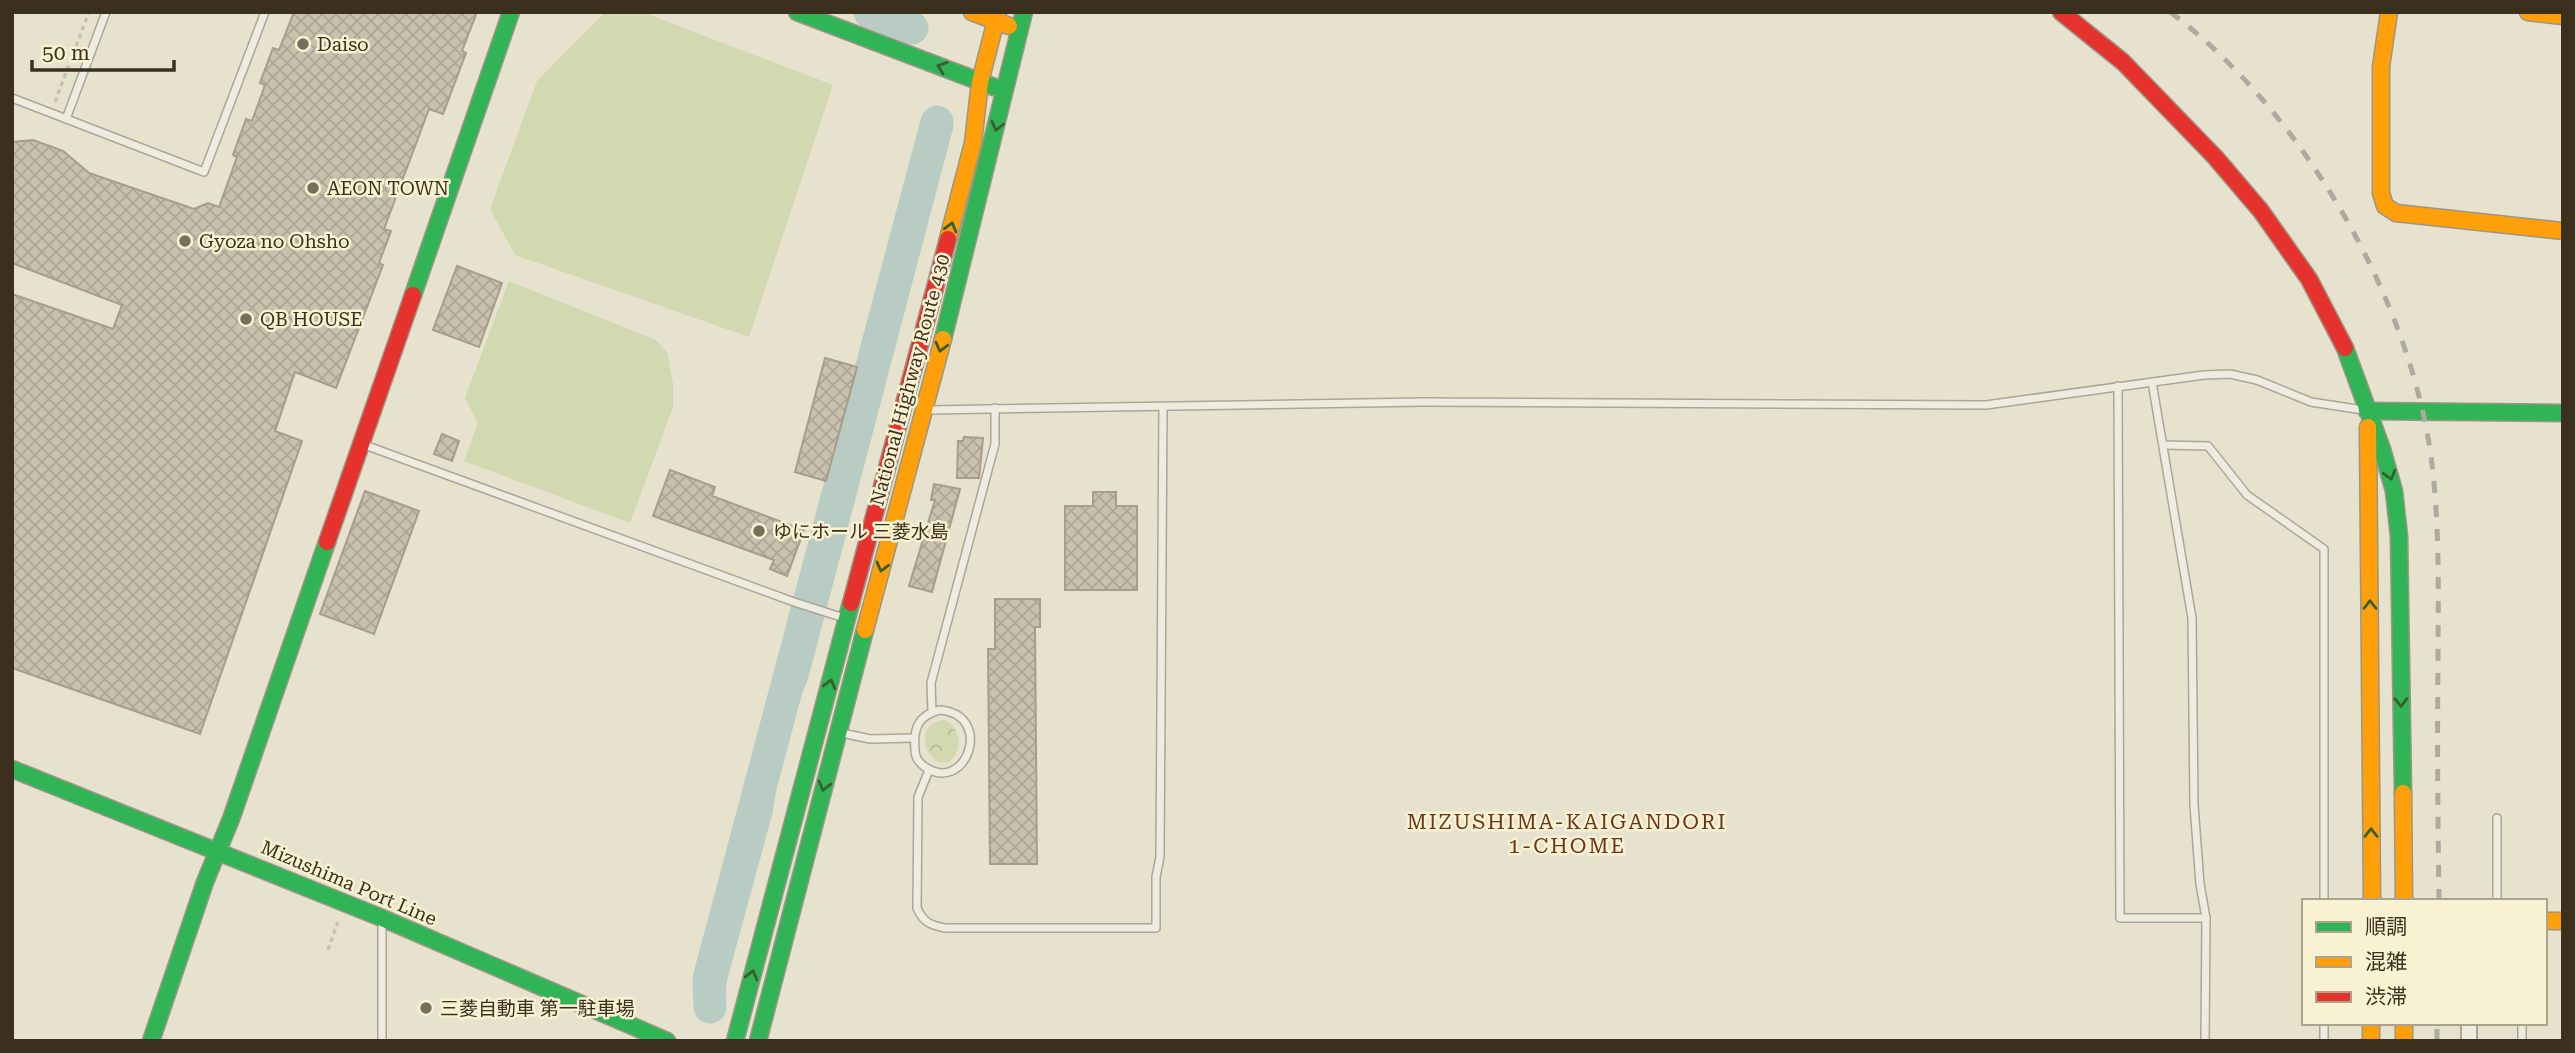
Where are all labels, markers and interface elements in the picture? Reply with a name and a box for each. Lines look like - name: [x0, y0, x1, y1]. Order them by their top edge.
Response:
- scale bar: [32, 28, 173, 72]
- place label: Daiso: [317, 33, 369, 56]
- marker: Daiso: [295, 36, 311, 52]
- text: 50 m: [42, 41, 90, 65]
- one-way arrow: [936, 62, 948, 76]
- one-way arrow: [991, 120, 1006, 132]
- place label: AEON TOWN: [327, 177, 449, 200]
- marker: AEON TOWN: [305, 180, 321, 196]
- one-way arrow: [943, 221, 957, 233]
- place label: Gyoza no Ohsho: [199, 230, 350, 253]
- marker: Gyoza no Ohsho: [177, 233, 193, 249]
- street label: National Highway Route 430: [865, 252, 955, 508]
- place label: QB HOUSE: [260, 308, 363, 331]
- marker: QB HOUSE: [238, 311, 254, 327]
- one-way arrow: [935, 341, 949, 353]
- one-way arrow: [2381, 469, 2396, 481]
- place label: ゆにホール 三菱水島: [773, 520, 949, 543]
- marker: ゆにホール 三菱水島: [751, 523, 767, 539]
- one-way arrow: [876, 560, 891, 572]
- one-way arrow: [2362, 599, 2378, 610]
- one-way arrow: [822, 678, 837, 690]
- one-way arrow: [2393, 697, 2409, 707]
- one-way arrow: [818, 780, 832, 792]
- district label: MIZUSHIMA-KAIGANDORI 1-CHOME: [1407, 810, 1727, 858]
- one-way arrow: [2363, 827, 2379, 837]
- street label: Mizushima Port Line: [258, 836, 440, 930]
- legend: [2302, 899, 2547, 1025]
- text: 順調: [2365, 915, 2407, 939]
- text: 混雑: [2365, 950, 2407, 974]
- one-way arrow: [744, 969, 758, 981]
- text: 渋滞: [2365, 985, 2407, 1009]
- place label: 三菱自動車 第一駐車場: [440, 997, 635, 1020]
- marker: 三菱自動車 第一駐車場: [418, 1000, 434, 1016]

